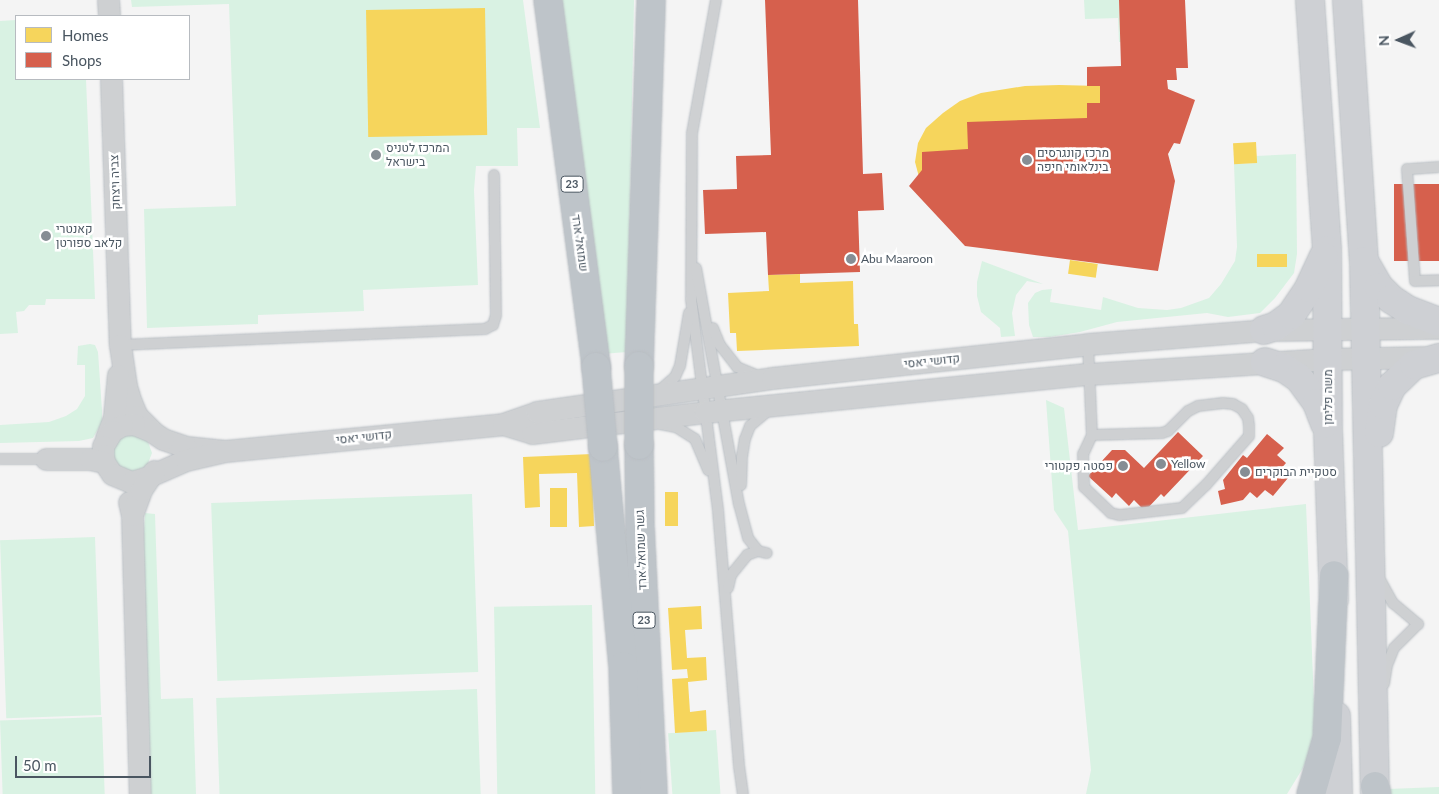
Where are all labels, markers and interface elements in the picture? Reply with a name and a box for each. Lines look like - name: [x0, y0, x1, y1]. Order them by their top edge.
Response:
- legend: [15, 15, 190, 80]
- north arrow: [1374, 15, 1424, 65]
- text: Homes: [62, 26, 108, 44]
- text: N: [1375, 35, 1392, 46]
- text: Shops: [62, 51, 102, 69]
- place label: המרכז לטניס בישראל: [386, 141, 449, 169]
- place label: מרכז קונגרסים בינלאומי חיפה: [1037, 146, 1109, 174]
- marker: המרכז לטניס בישראל: [370, 149, 382, 161]
- street label: צביה ויצחק: [107, 154, 123, 210]
- marker: מרכז קונגרסים בינלאומי חיפה: [1021, 154, 1033, 166]
- road number: 23: [560, 175, 584, 192]
- street label: שמואל ארד: [569, 214, 591, 272]
- place label: קאנטרי קלאב ספורטן: [56, 222, 122, 250]
- marker: קאנטרי קלאב ספורטן: [40, 230, 52, 242]
- place label: Abu Maaroon: [861, 252, 933, 266]
- marker: Abu Maaroon: [845, 253, 857, 265]
- street label: קדושי יאסי: [903, 351, 961, 371]
- street label: משה פלימן: [1321, 369, 1335, 425]
- street label: קדושי יאסי: [335, 427, 393, 447]
- place label: Yellow: [1171, 457, 1205, 471]
- marker: Yellow: [1155, 458, 1167, 470]
- place label: פסטה פקטורי: [1045, 459, 1113, 473]
- marker: פסטה פקטורי: [1117, 460, 1129, 472]
- place label: סטקיית הבוקרים: [1255, 465, 1337, 479]
- marker: סטקיית הבוקרים: [1239, 466, 1251, 478]
- street label: גשר שמואל ארד: [632, 509, 650, 591]
- road number: 23: [632, 612, 656, 628]
- scale bar: [18, 746, 154, 778]
- text: 50 m: [23, 756, 57, 774]

